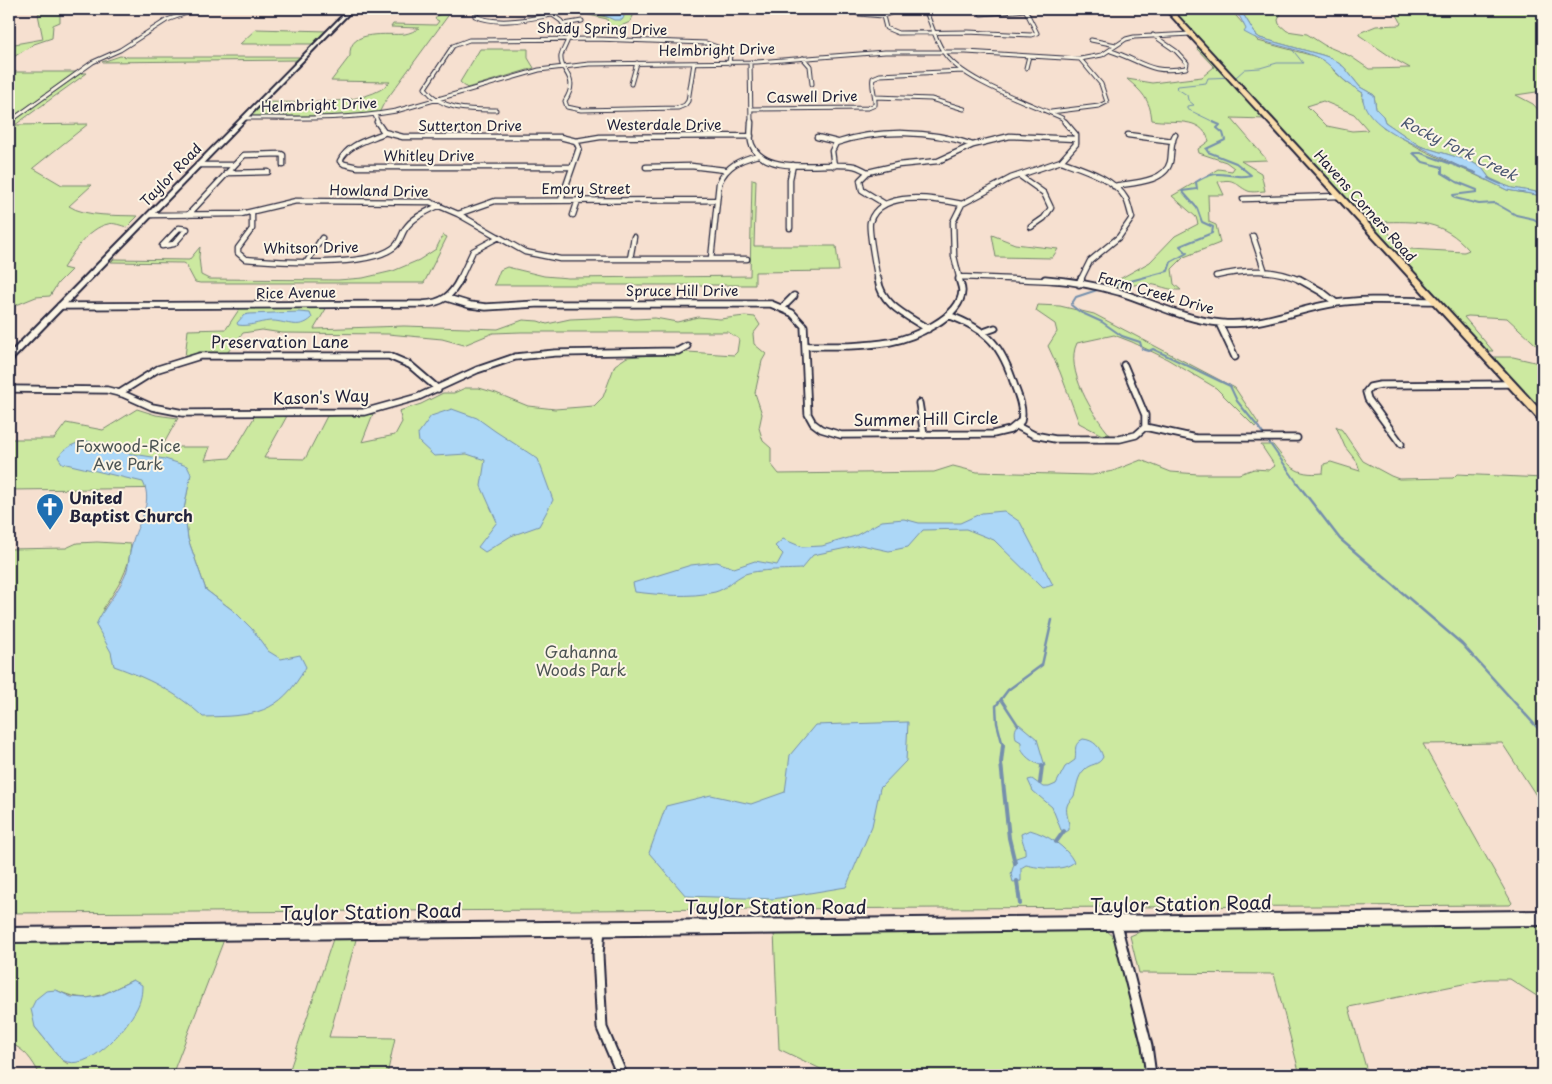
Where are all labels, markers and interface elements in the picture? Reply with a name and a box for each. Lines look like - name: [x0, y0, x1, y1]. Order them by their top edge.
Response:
- street label: Shady Spring Drive: [537, 17, 667, 40]
- street label: Helmbright Drive: [659, 38, 775, 61]
- street label: Caswell Drive: [766, 85, 858, 108]
- street label: Helmbright Drive: [261, 92, 377, 117]
- water label: Rocky Fork Creek: [1397, 109, 1523, 186]
- street label: Westerdale Drive: [607, 114, 721, 135]
- street label: Sutterton Drive: [418, 115, 522, 136]
- street label: Taylor Road: [135, 138, 206, 211]
- street label: Whitley Drive: [384, 145, 474, 166]
- street label: Havens Corners Road: [1309, 145, 1421, 266]
- street label: Emory Street: [541, 178, 631, 199]
- street label: Howland Drive: [329, 179, 429, 202]
- street label: Whitson Drive: [263, 236, 359, 259]
- street label: Farm Creek Drive: [1096, 266, 1217, 319]
- street label: Spruce Hill Drive: [626, 280, 738, 301]
- street label: Rice Avenue: [256, 281, 337, 304]
- street label: Preservation Lane: [211, 329, 349, 353]
- street label: Kason's Way: [272, 382, 370, 410]
- street label: Summer Hill Circle: [853, 405, 999, 431]
- park label: Foxwood-Rice Ave Park: [75, 433, 181, 475]
- place label: United Baptist Church: [69, 485, 193, 527]
- church icon: United Baptist Church: [35, 492, 65, 531]
- park label: Gahanna Woods Park: [536, 639, 627, 681]
- street label: Taylor Station Road: [1090, 887, 1272, 919]
- street label: Taylor Station Road: [685, 892, 867, 920]
- street label: Taylor Station Road: [280, 895, 462, 927]

